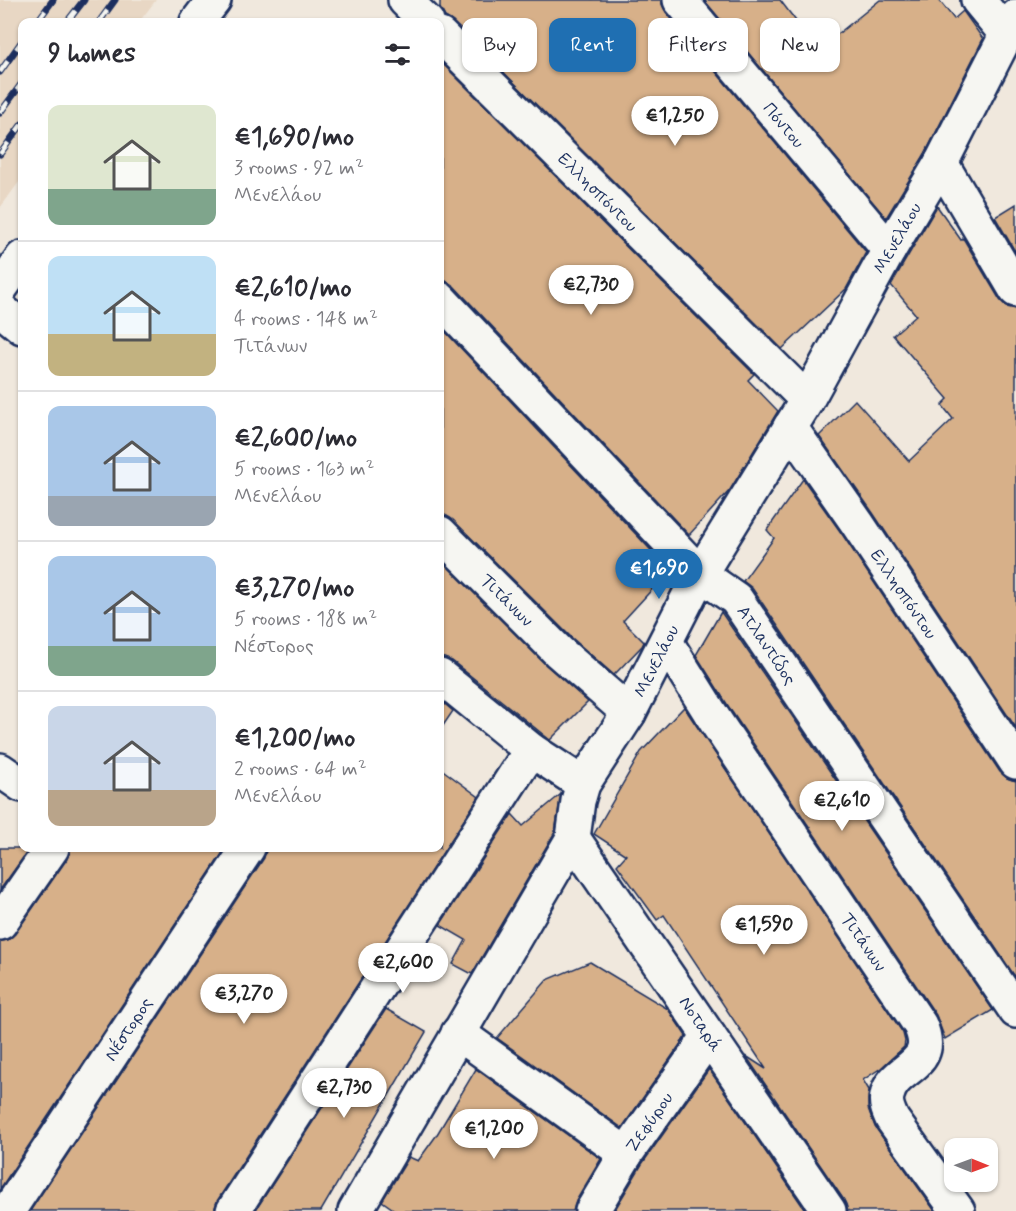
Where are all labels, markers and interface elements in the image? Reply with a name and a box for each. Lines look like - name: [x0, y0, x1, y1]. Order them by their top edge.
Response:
- chip: Buy: [462, 18, 537, 72]
- chip: Rent: [549, 18, 636, 72]
- chip: Filters: [648, 18, 748, 72]
- chip: New: [760, 18, 840, 72]
- text: 9 homes: [48, 37, 136, 71]
- icon: filters: [381, 38, 414, 71]
- pin: €1,250: [626, 96, 724, 147]
- street label: Πόντου: [757, 97, 810, 154]
- text: €1,250: [645, 102, 705, 129]
- text: €1,690/mo: [234, 121, 354, 155]
- icon: home: [96, 129, 168, 201]
- street label: Ελλησπόντου: [552, 148, 642, 238]
- text: 3 rooms · 92 m²: [234, 155, 364, 182]
- text: Μενελάου: [234, 182, 321, 209]
- street label: Μενελάου: [868, 199, 928, 278]
- pin: €2,730: [542, 265, 640, 316]
- text: €2,730: [563, 271, 619, 298]
- text: €2,610/mo: [234, 272, 352, 306]
- icon: home: [96, 280, 168, 352]
- text: 4 rooms · 148 m²: [234, 306, 378, 333]
- text: Τιτάνων: [234, 333, 307, 360]
- text: €2,600/mo: [234, 422, 357, 456]
- icon: home: [96, 430, 168, 502]
- text: 5 rooms · 163 m²: [234, 456, 374, 483]
- text: Μενελάου: [234, 483, 321, 510]
- street label: Ελλησπόντου: [864, 545, 942, 644]
- pin: €1,690: [610, 549, 708, 600]
- text: €1,690: [629, 555, 689, 582]
- street label: Τιτάνων: [474, 569, 538, 633]
- text: €3,270/mo: [234, 572, 354, 606]
- icon: home: [96, 580, 168, 652]
- street label: Ατλαντίδος: [731, 601, 802, 690]
- text: 5 rooms · 188 m²: [234, 606, 377, 633]
- street label: Μενελάου: [628, 621, 685, 702]
- text: Νέστορος: [234, 633, 314, 660]
- text: €1,200/mo: [234, 722, 355, 756]
- icon: home: [96, 730, 168, 802]
- text: 2 rooms · 64 m²: [234, 756, 367, 783]
- pin: €2,610: [793, 781, 891, 832]
- text: Μενελάου: [234, 783, 321, 810]
- text: €2,610: [813, 787, 871, 814]
- pin: €1,590: [715, 905, 813, 956]
- street label: Τιτάνων: [835, 909, 892, 977]
- text: €1,590: [735, 911, 793, 938]
- pin: €2,600: [354, 943, 452, 994]
- text: €2,600: [372, 949, 434, 976]
- pin: €3,270: [195, 974, 293, 1025]
- text: €3,270: [214, 980, 274, 1007]
- street label: Νέστορος: [98, 992, 159, 1066]
- street label: Νοταρά: [673, 992, 728, 1057]
- pin: €2,730: [295, 1068, 393, 1119]
- text: €2,730: [316, 1074, 372, 1101]
- street label: Ζεφύρου: [620, 1088, 679, 1158]
- pin: €1,200: [445, 1109, 543, 1160]
- text: €1,200: [464, 1115, 524, 1142]
- north arrow: [944, 1138, 998, 1192]
- map controls: [944, 1138, 998, 1192]

